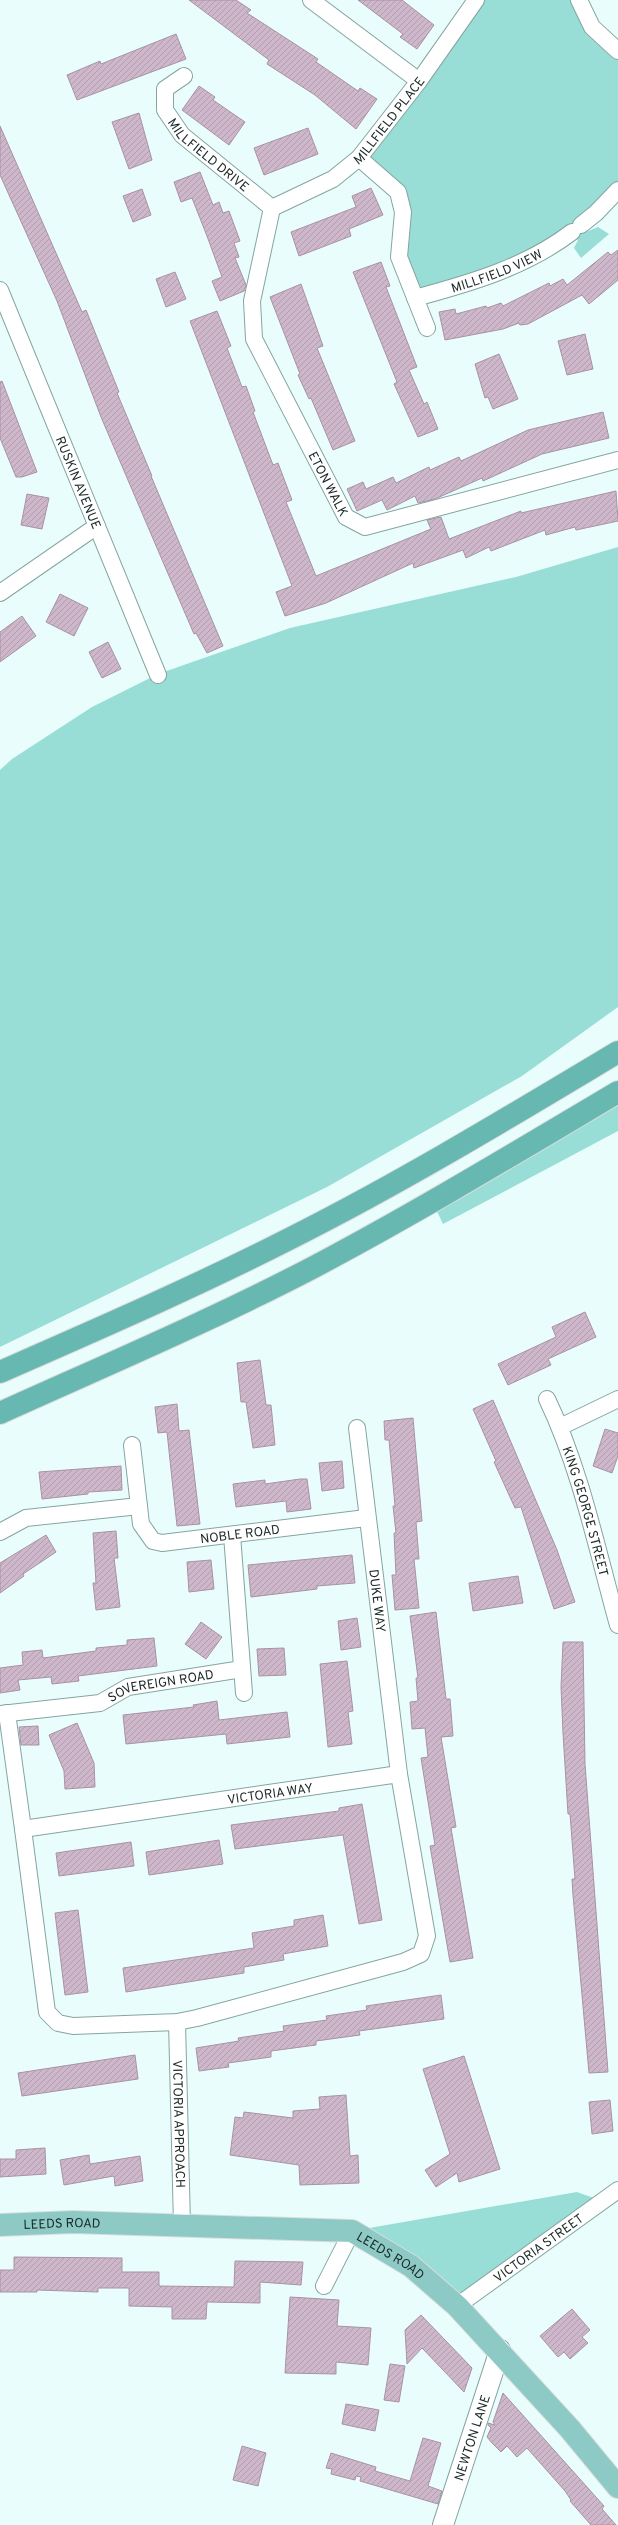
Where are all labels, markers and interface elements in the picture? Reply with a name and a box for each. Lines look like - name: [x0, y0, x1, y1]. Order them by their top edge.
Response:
- street label: MILLFIELD PLACE: [351, 74, 429, 169]
- street label: MILLFIELD DRIVE: [163, 116, 251, 196]
- street label: MILLFIELD VIEW: [450, 247, 546, 297]
- street label: RUSKIN AVENUE: [51, 434, 103, 532]
- street label: ETON WALK: [304, 449, 350, 520]
- street label: KING GEORGE STREET: [558, 1445, 611, 1578]
- street label: NOBLE ROAD: [199, 1523, 281, 1548]
- street label: DUKE WAY: [364, 1569, 388, 1633]
- street label: SOVEREIGN ROAD: [106, 1668, 215, 1707]
- street label: VICTORIA WAY: [226, 1781, 314, 1809]
- street label: VICTORIA APPROACH: [168, 2060, 187, 2188]
- street label: VICTORIA STREET: [491, 2211, 587, 2287]
- street label: LEEDS ROAD: [23, 2216, 101, 2234]
- street label: LEEDS ROAD: [353, 2229, 427, 2284]
- street label: NEWTON LANE: [452, 2393, 495, 2483]

